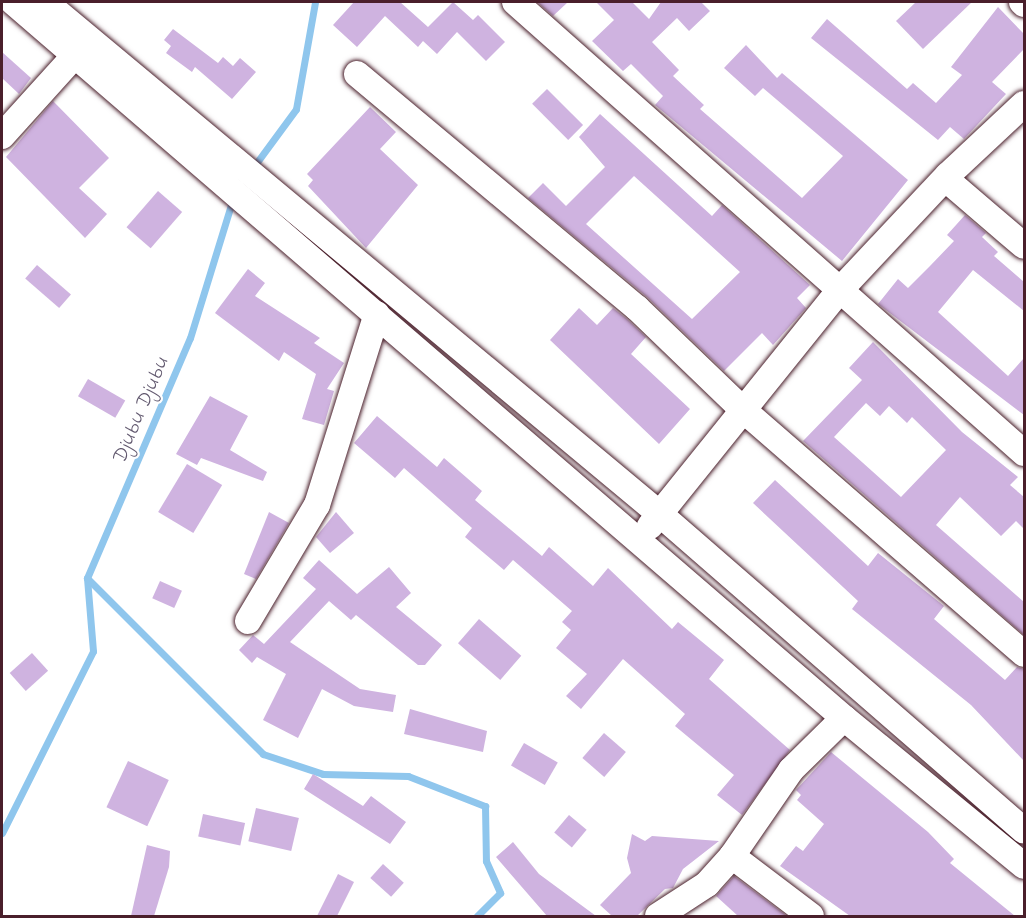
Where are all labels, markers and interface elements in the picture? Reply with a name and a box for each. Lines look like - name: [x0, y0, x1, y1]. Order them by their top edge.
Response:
- water label: Djubu Djubu: [107, 353, 175, 469]

